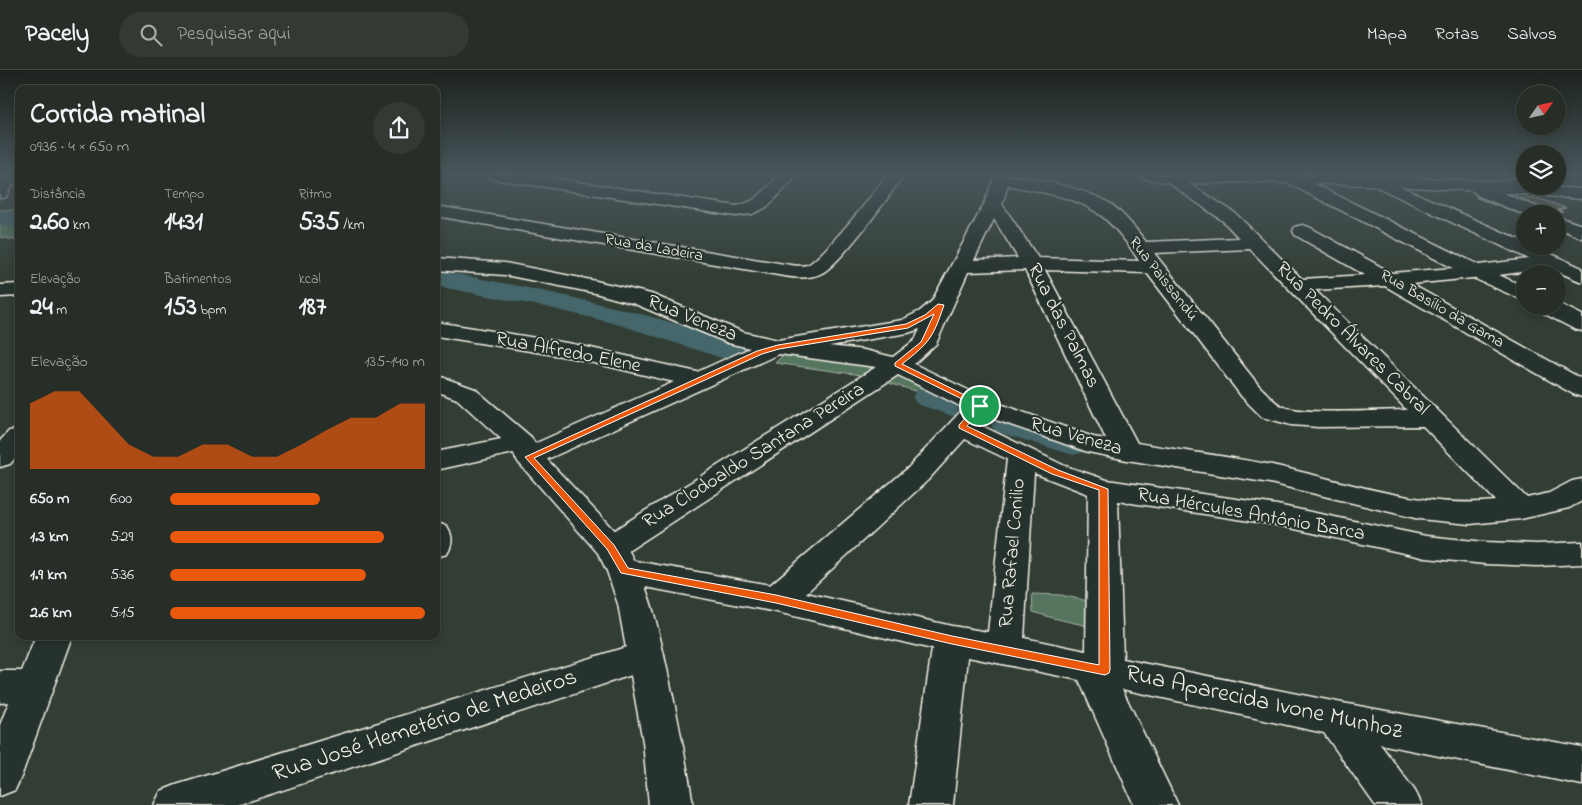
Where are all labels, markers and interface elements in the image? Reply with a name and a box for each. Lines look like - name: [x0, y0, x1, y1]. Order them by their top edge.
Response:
- search box: [119, 12, 469, 57]
- text: Pacely: [25, 17, 89, 52]
- icon: search: [137, 21, 165, 49]
- text: Pesquisar aqui: [177, 21, 290, 48]
- text: Mapa: [1367, 22, 1407, 48]
- text: Rotas: [1435, 22, 1479, 48]
- text: Salvos: [1507, 22, 1557, 48]
- north arrow: [1516, 85, 1566, 135]
- map controls: [1516, 85, 1566, 315]
- text: Corrida matinal: [30, 95, 205, 136]
- button: share: [373, 102, 425, 154]
- text: 09:36 · 4 × 650 m: [30, 135, 129, 159]
- button: layers: [1516, 145, 1566, 195]
- text: Distância: [30, 184, 85, 205]
- text: Tempo: [164, 184, 204, 205]
- text: Ritmo: [299, 184, 332, 205]
- text: 2.60: [30, 205, 69, 241]
- text: 14:31: [164, 205, 203, 241]
- text: 5:35: [299, 205, 340, 241]
- button: +: [1516, 205, 1566, 255]
- text: km: [69, 215, 90, 236]
- text: /km: [340, 215, 365, 236]
- street label: Rua da Ladeira: [603, 228, 705, 268]
- street label: Rua Paissandú: [1122, 232, 1204, 326]
- street label: Rua Pedro Álvares Cabral: [1268, 255, 1436, 423]
- street label: Rua das Palmas: [1019, 259, 1107, 393]
- street label: Rua Basílio da Gama: [1375, 264, 1509, 354]
- button: −: [1516, 265, 1566, 315]
- text: Elevação: [30, 269, 81, 290]
- text: Batimentos: [164, 269, 232, 290]
- text: kcal: [299, 269, 321, 290]
- street label: Rua Veneza: [643, 288, 741, 350]
- text: 24: [30, 290, 53, 326]
- text: 153: [164, 290, 197, 326]
- text: 187: [299, 290, 326, 326]
- text: m: [53, 300, 67, 321]
- text: bpm: [197, 300, 226, 321]
- street label: Rua Alfredo Elene: [493, 325, 643, 381]
- text: Elevação: [30, 350, 88, 374]
- text: 135–140 m: [365, 350, 425, 374]
- street label: Rua Clodoaldo Santana Pereira: [637, 376, 871, 536]
- pin: [959, 385, 1001, 427]
- icon: arrive: [966, 392, 994, 420]
- street label: Rua Veneza: [1027, 410, 1125, 464]
- street label: Rua Rafael Conilio: [992, 477, 1034, 629]
- street label: Rua Hércules Antônio Barca: [1135, 481, 1367, 549]
- text: 650 m: [30, 487, 70, 511]
- text: 6:00: [110, 487, 132, 511]
- text: 1.3 km: [30, 525, 68, 549]
- text: 5:29: [110, 525, 133, 549]
- text: 1.9 km: [30, 563, 67, 587]
- text: 5:36: [110, 563, 134, 587]
- text: 2.6 km: [30, 601, 72, 625]
- text: 5:15: [110, 601, 135, 625]
- street label: Rua Aparecida Ivone Munhoz: [1122, 657, 1407, 750]
- street label: Rua José Hemetério de Medeiros: [268, 660, 582, 792]

